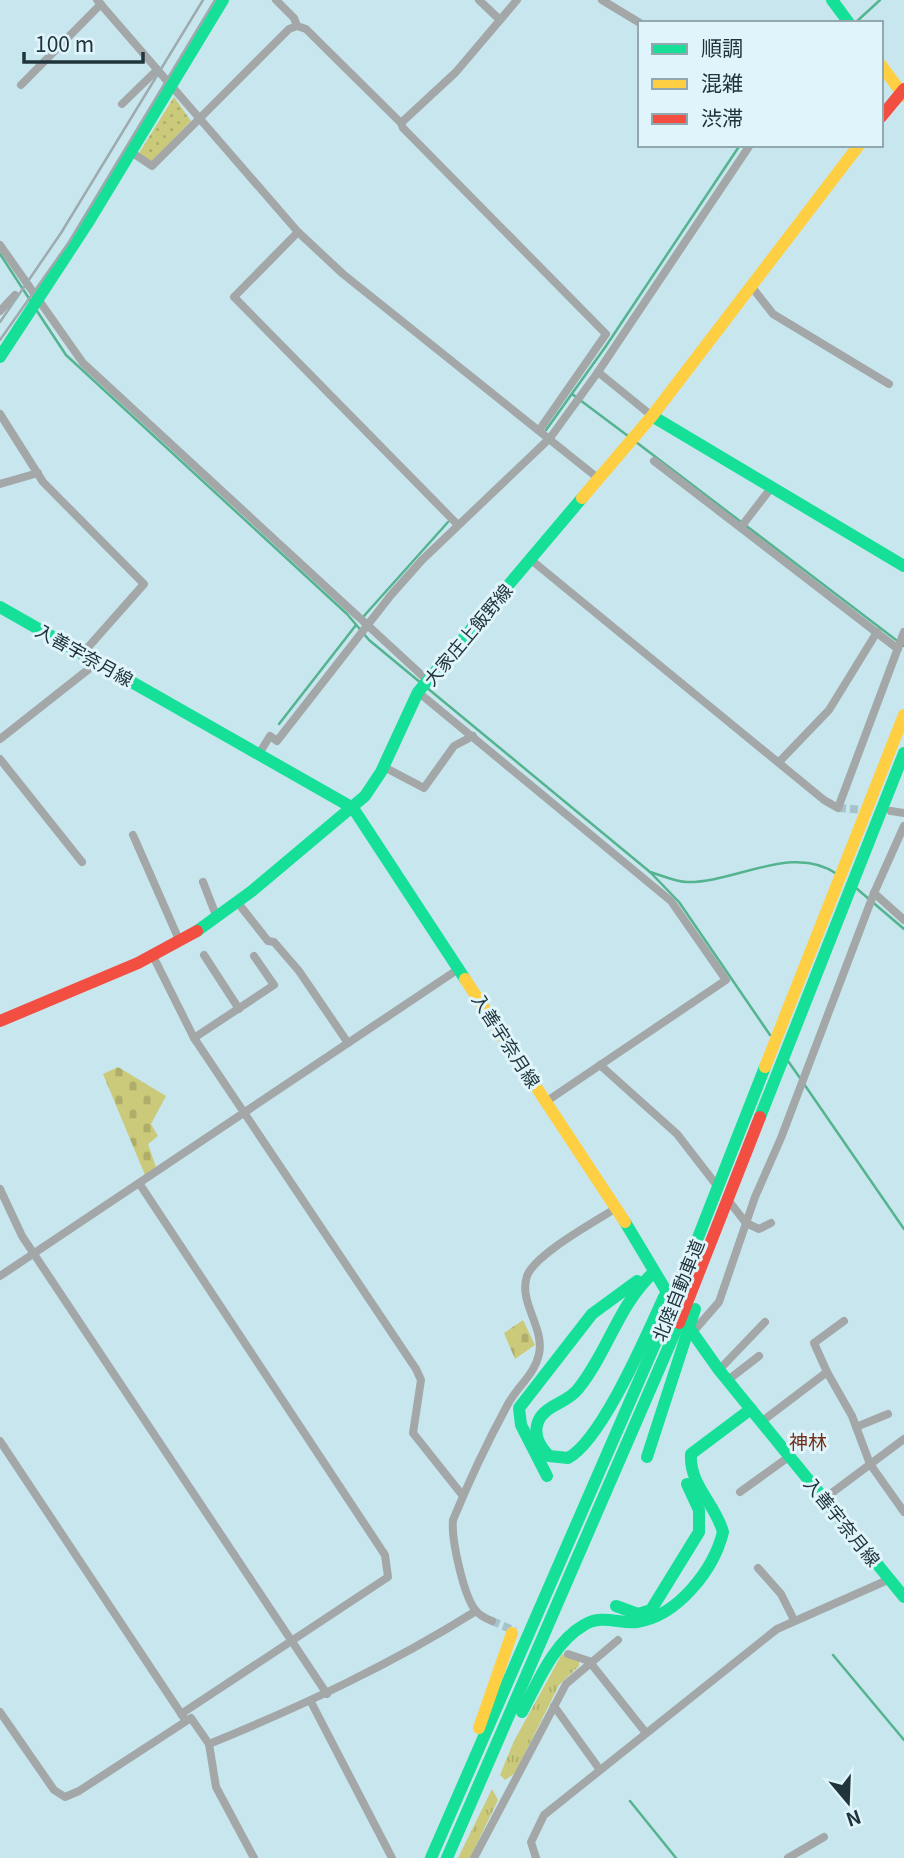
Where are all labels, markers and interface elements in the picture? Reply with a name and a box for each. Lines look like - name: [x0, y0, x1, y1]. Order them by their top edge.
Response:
- scale bar: [24, 21, 144, 65]
- legend: [638, 21, 883, 147]
- text: 100 m: [35, 28, 94, 58]
- text: 順調: [701, 32, 743, 62]
- text: 混雑: [701, 67, 743, 97]
- text: 渋滞: [701, 102, 743, 132]
- street label: 大家庄上飯野線: [417, 577, 517, 691]
- street label: 入善宇奈月線: [31, 616, 139, 692]
- street label: 入善宇奈月線: [467, 988, 547, 1092]
- street label: 北陸自動車道: [645, 1235, 709, 1345]
- district label: 神林: [789, 1427, 827, 1454]
- street label: 入善宇奈月線: [799, 1471, 887, 1571]
- north arrow: [813, 1767, 883, 1837]
- text: N: [843, 1804, 865, 1835]

